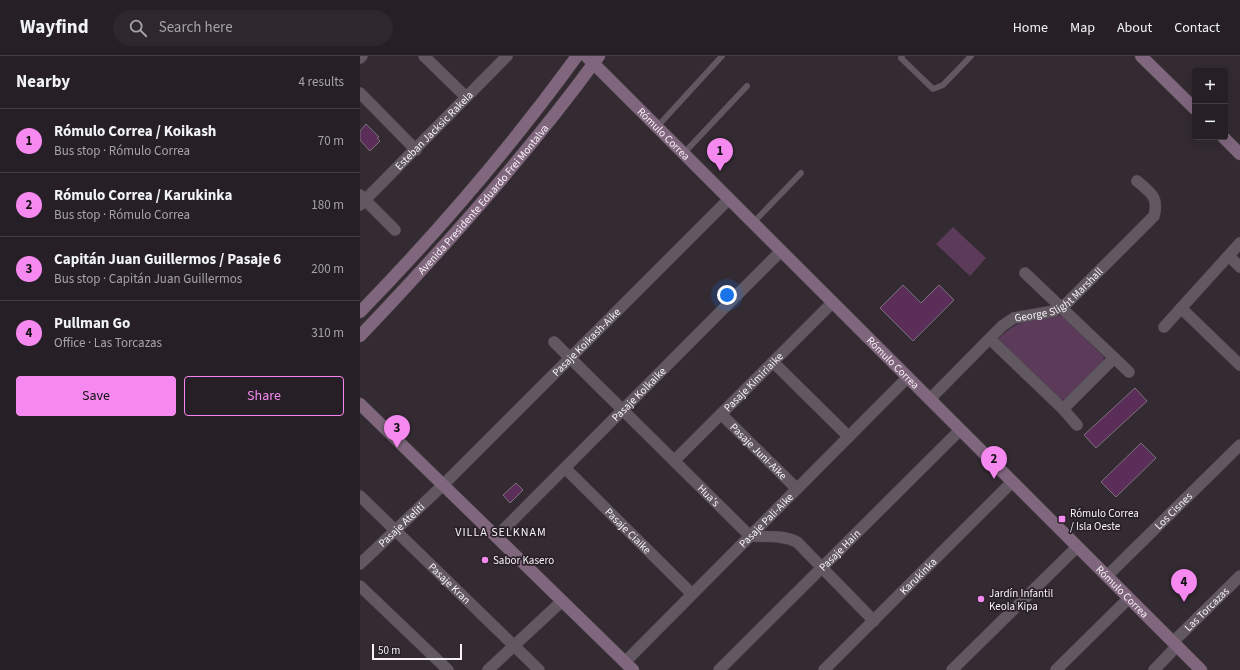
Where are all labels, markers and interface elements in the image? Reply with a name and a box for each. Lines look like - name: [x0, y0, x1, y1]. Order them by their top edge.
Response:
- search box: [113, 10, 393, 46]
- text: Wayfind: [20, 14, 89, 41]
- icon: search: [127, 17, 149, 39]
- text: Search here: [159, 17, 233, 38]
- text: Home: [1013, 18, 1048, 38]
- text: Map: [1070, 18, 1095, 38]
- text: About: [1117, 18, 1152, 38]
- text: Contact: [1174, 18, 1220, 38]
- map controls: [1192, 68, 1228, 140]
- button: +: [1192, 68, 1228, 104]
- text: Nearby: [16, 70, 70, 94]
- text: 4 results: [299, 73, 344, 91]
- street label: Esteban Jacksic Rakela: [392, 88, 477, 173]
- street label: Rómulo Correa: [634, 104, 693, 164]
- button: −: [1192, 104, 1228, 140]
- text: Rómulo Correa / Koikash: [54, 121, 216, 142]
- street label: Avenida Presidente Eduardo Frei Montalva: [414, 121, 552, 278]
- text: 1: [26, 132, 32, 150]
- text: 70 m: [318, 132, 344, 150]
- pin: 1: [707, 138, 733, 171]
- text: Bus stop · Rómulo Correa: [54, 142, 190, 160]
- text: Rómulo Correa / Karukinka: [54, 185, 232, 206]
- text: 2: [26, 196, 32, 214]
- text: 180 m: [311, 196, 344, 214]
- text: Bus stop · Rómulo Correa: [54, 206, 190, 224]
- text: Capitán Juan Guillermos / Pasaje 6: [54, 249, 281, 270]
- text: 3: [26, 260, 32, 278]
- text: 200 m: [311, 260, 344, 278]
- street label: George Slight Marshall: [1013, 264, 1106, 326]
- text: Bus stop · Capitán Juan Guillermos: [54, 270, 242, 288]
- your location: [717, 285, 737, 305]
- street label: Pasaje Koikash-Aike: [549, 304, 624, 380]
- text: Pullman Go: [54, 313, 130, 334]
- text: 4: [26, 324, 32, 342]
- text: 310 m: [311, 324, 344, 342]
- street label: Rómulo Correa: [863, 333, 922, 393]
- text: Office · Las Torcazas: [54, 334, 162, 352]
- street label: Pasaje Kimiriaike: [721, 349, 787, 415]
- street label: Pasaje Kolkaike: [608, 363, 670, 425]
- button: Save: [16, 376, 176, 416]
- button: Share: [184, 376, 344, 416]
- pin: 3: [384, 415, 410, 448]
- street label: Pasaje Juni-Aike: [727, 420, 791, 484]
- pin: 2: [981, 446, 1007, 479]
- street label: Hua's: [694, 481, 723, 510]
- street label: Pasaje Pali-Aike: [736, 489, 797, 551]
- street label: Los Cisnes: [1151, 489, 1196, 533]
- street label: Pasaje Ateliti: [375, 499, 428, 551]
- street label: Pasaje Ciaike: [601, 505, 655, 558]
- place label: Rómulo Correa / Isla Oeste: [1070, 506, 1139, 534]
- marker: Rómulo Correa / Isla Oeste: [1057, 514, 1067, 524]
- district label: VILLA SELKNAM: [455, 524, 547, 541]
- street label: Pasaje Hain: [816, 526, 864, 575]
- place label: Sabor Kasero: [493, 553, 554, 568]
- street label: Karukinka: [897, 554, 940, 598]
- marker: Sabor Kasero: [480, 555, 490, 565]
- street label: Pasaje Kran: [425, 560, 474, 607]
- street label: Rómulo Correa: [1092, 562, 1152, 622]
- pin: 4: [1171, 569, 1197, 602]
- street label: Las Torcazas: [1181, 584, 1233, 635]
- place label: Jardín Infantil Keola Kipa: [989, 586, 1053, 614]
- marker: Jardín Infantil Keola Kipa: [976, 594, 986, 604]
- scale bar: [372, 642, 462, 661]
- text: 50 m: [378, 643, 400, 658]

